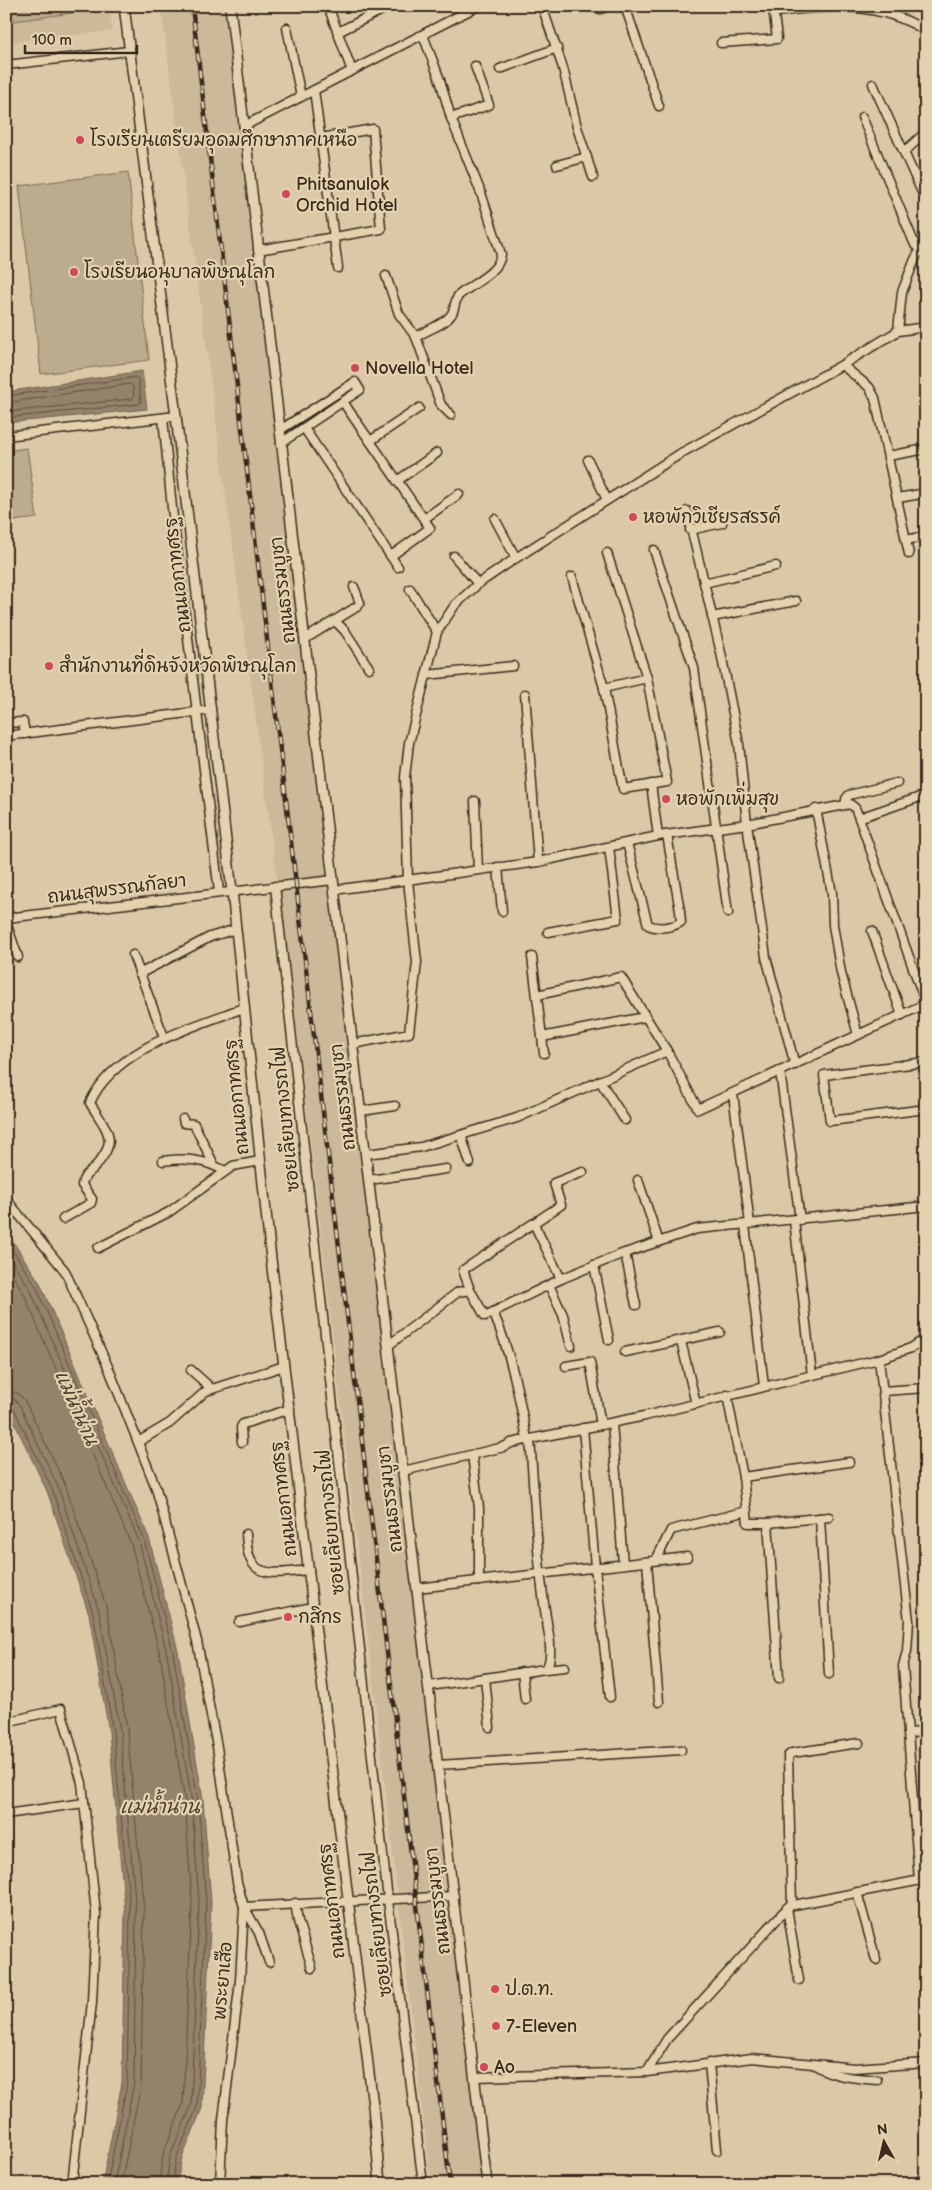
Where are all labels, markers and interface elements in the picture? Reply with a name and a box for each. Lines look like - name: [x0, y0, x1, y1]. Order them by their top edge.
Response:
- scale bar: [25, 22, 138, 54]
- text: 100 m: [32, 31, 72, 50]
- place label: โรงเรียนเตรียมอุดมศึกษาภาคเหนือ: [90, 127, 357, 154]
- marker: โรงเรียนเตรียมอุดมศึกษาภาคเหนือ: [74, 134, 86, 146]
- place label: Phitsanulok Orchid Hotel: [296, 174, 398, 216]
- marker: Phitsanulok Orchid Hotel: [280, 188, 292, 200]
- place label: โรงเรียนอนุบาลพิษณุโลก: [84, 259, 275, 286]
- marker: โรงเรียนอนุบาลพิษณุโลก: [68, 266, 80, 278]
- place label: Novella Hotel: [365, 358, 474, 379]
- marker: Novella Hotel: [349, 362, 361, 374]
- place label: หอพักวิเชียรสรรค์: [643, 504, 781, 528]
- marker: หอพักวิเชียรสรรค์: [627, 511, 639, 523]
- street label: ถนนเอกาทศรฐ: [160, 516, 197, 634]
- street label: ถนนธรรมบูชา: [266, 535, 303, 645]
- place label: สำนักงานที่ดินจังหวัดพิษณุโลก: [59, 648, 296, 680]
- marker: สำนักงานที่ดินจังหวัดพิษณุโลก: [43, 660, 55, 672]
- place label: หอพักเพิ่มสุข: [676, 781, 779, 813]
- marker: หอพักเพิ่มสุข: [660, 793, 672, 805]
- street label: ถนนสุพรรณกัลยา: [46, 869, 188, 911]
- street label: ถนนเอกาทศรฐ: [220, 1038, 255, 1156]
- street label: ถนนธรรมบูชา: [326, 1042, 363, 1152]
- street label: ซอยเลียบทางรถไฟ: [265, 1045, 304, 1193]
- water label: แม่น้ำน่าน: [49, 1364, 109, 1450]
- street label: ถนนเอกาทศรฐ: [266, 1440, 303, 1558]
- street label: ถนนธรรมบูชา: [373, 1444, 410, 1554]
- street label: ซอยเลียบทางรถไฟ: [310, 1448, 349, 1596]
- place label: กสิกร: [298, 1606, 342, 1628]
- marker: กสิกร: [282, 1611, 294, 1623]
- water label: แม่น้ำน่าน: [120, 1789, 200, 1819]
- street label: ถนนเอกาทศรฐ: [314, 1842, 351, 1960]
- street label: ถนนธรรมบูชา: [421, 1846, 458, 1956]
- street label: ซอยเลียบทางรถไฟ: [355, 1850, 396, 1998]
- street label: พระยาเสือ: [207, 1941, 237, 2021]
- place label: ป.ต.ท.: [505, 1978, 553, 2000]
- marker: ป.ต.ท.: [489, 1983, 501, 1995]
- place label: 7-Eleven: [506, 2016, 577, 2037]
- marker: 7-Eleven: [490, 2020, 502, 2032]
- place label: Ao: [494, 2057, 515, 2078]
- marker: Ao: [478, 2061, 490, 2073]
- north arrow: [860, 2118, 910, 2168]
- text: N: [876, 2120, 889, 2139]

